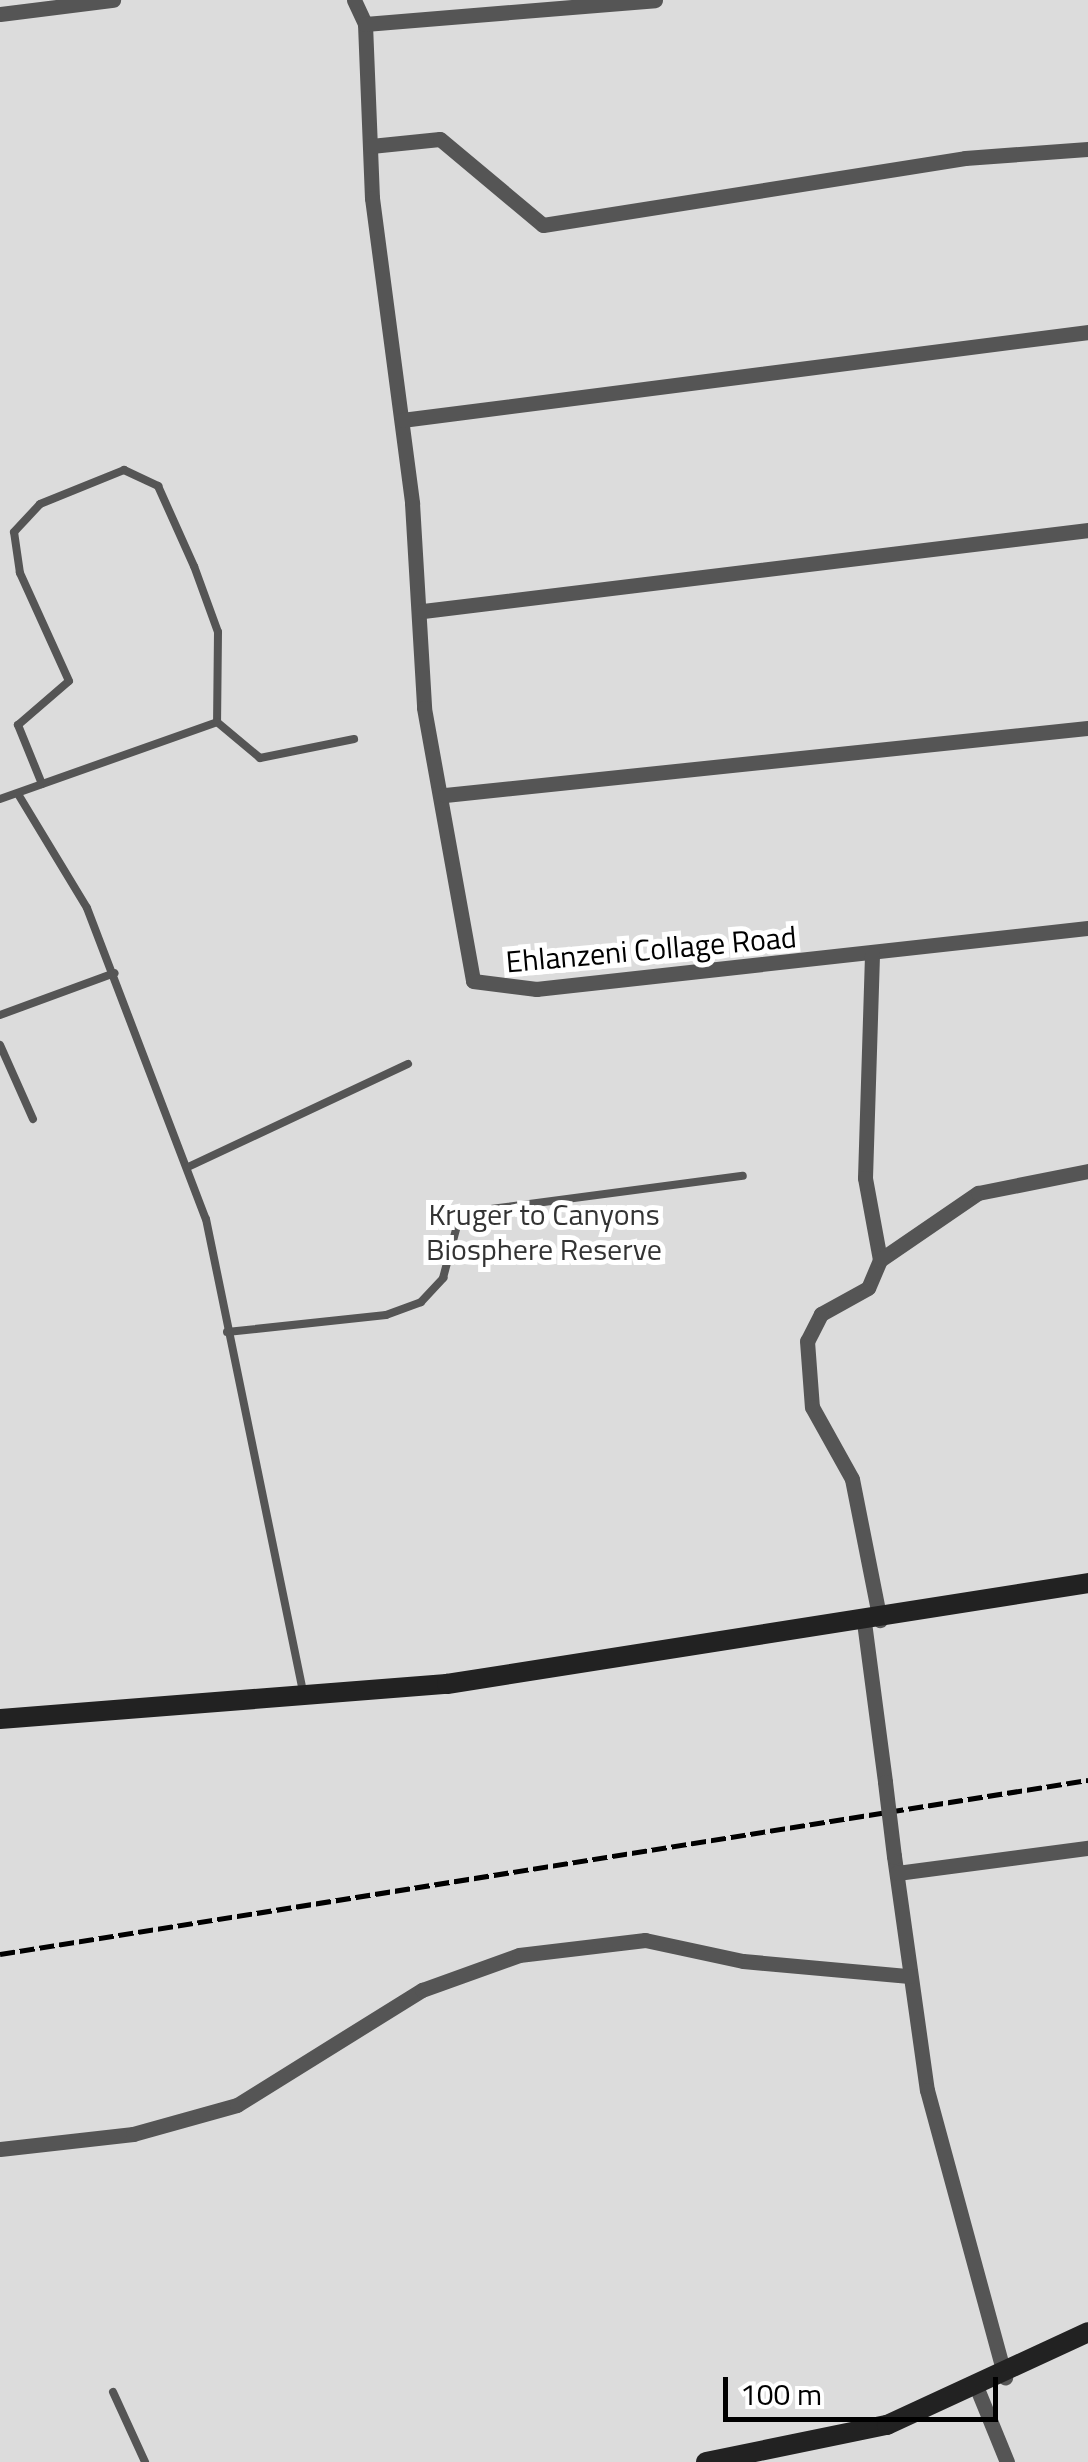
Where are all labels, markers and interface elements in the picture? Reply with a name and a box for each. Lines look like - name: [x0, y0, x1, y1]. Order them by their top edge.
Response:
- street label: Ehlanzeni Collage Road: [504, 918, 798, 980]
- park label: Kruger to Canyons Biosphere Reserve: [426, 1196, 662, 1266]
- scale bar: [728, 2357, 1003, 2419]
- text: 100 m: [740, 2371, 822, 2417]

